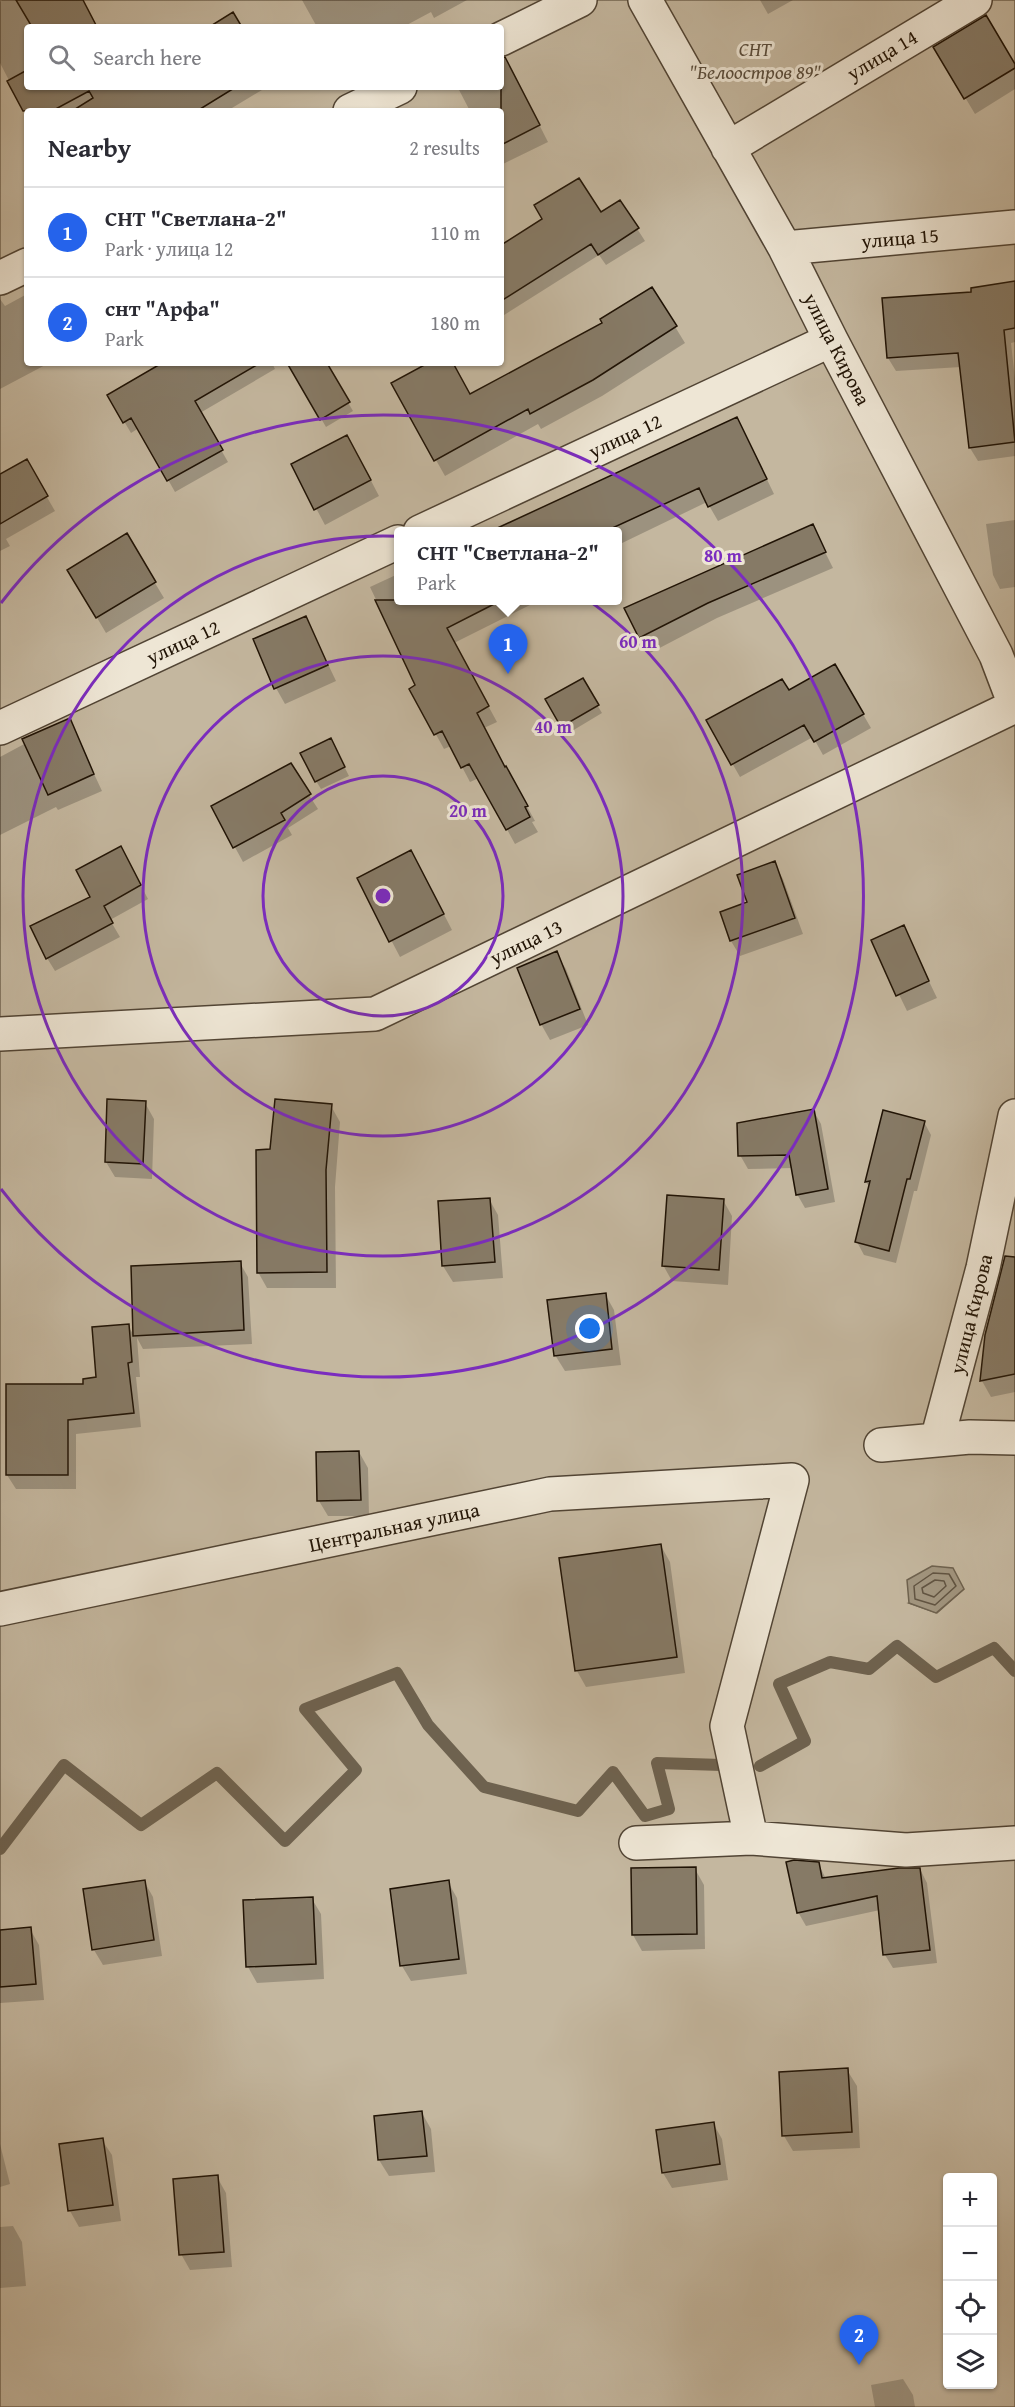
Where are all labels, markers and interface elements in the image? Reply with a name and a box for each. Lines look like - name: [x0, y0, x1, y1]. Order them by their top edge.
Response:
- street label: улица 14: [840, 22, 922, 88]
- search box: [24, 24, 504, 90]
- park label: СНТ "Белоостров 89": [689, 34, 821, 86]
- icon: search: [45, 41, 78, 74]
- text: Search here: [93, 41, 202, 73]
- text: Nearby: [48, 128, 131, 167]
- text: 2 results: [409, 133, 480, 162]
- text: СНТ "Светлана-2": [105, 202, 287, 234]
- text: 1: [62, 218, 73, 247]
- text: 110 m: [430, 218, 480, 247]
- street label: улица 15: [859, 220, 940, 255]
- text: Park · улица 12: [105, 234, 233, 263]
- street label: улица Кирова: [796, 287, 878, 411]
- text: снт "Арфа": [105, 292, 220, 324]
- text: 2: [62, 308, 73, 337]
- text: 180 m: [430, 308, 480, 337]
- text: Park: [105, 324, 144, 353]
- street label: улица 12: [583, 406, 666, 466]
- popup: [394, 527, 622, 605]
- text: СНТ "Светлана-2": [417, 536, 599, 568]
- text: 80 m: [704, 542, 743, 569]
- text: Park: [417, 568, 456, 597]
- street label: улица 12: [141, 612, 224, 672]
- pin: 1: [488, 624, 528, 674]
- text: 60 m: [619, 628, 658, 655]
- text: 40 m: [534, 713, 573, 740]
- text: 20 m: [449, 797, 488, 824]
- centre of rings: [373, 886, 393, 906]
- street label: улица 13: [484, 911, 567, 972]
- street label: улица Кирова: [941, 1250, 1000, 1378]
- your location: [575, 1314, 604, 1343]
- street label: Центральная улица: [306, 1494, 482, 1559]
- map controls: [943, 2173, 997, 2389]
- button: +: [943, 2173, 997, 2227]
- button: −: [943, 2227, 997, 2281]
- button: locate: [943, 2281, 997, 2335]
- pin: 2: [840, 2316, 878, 2365]
- button: layers: [943, 2335, 997, 2389]

